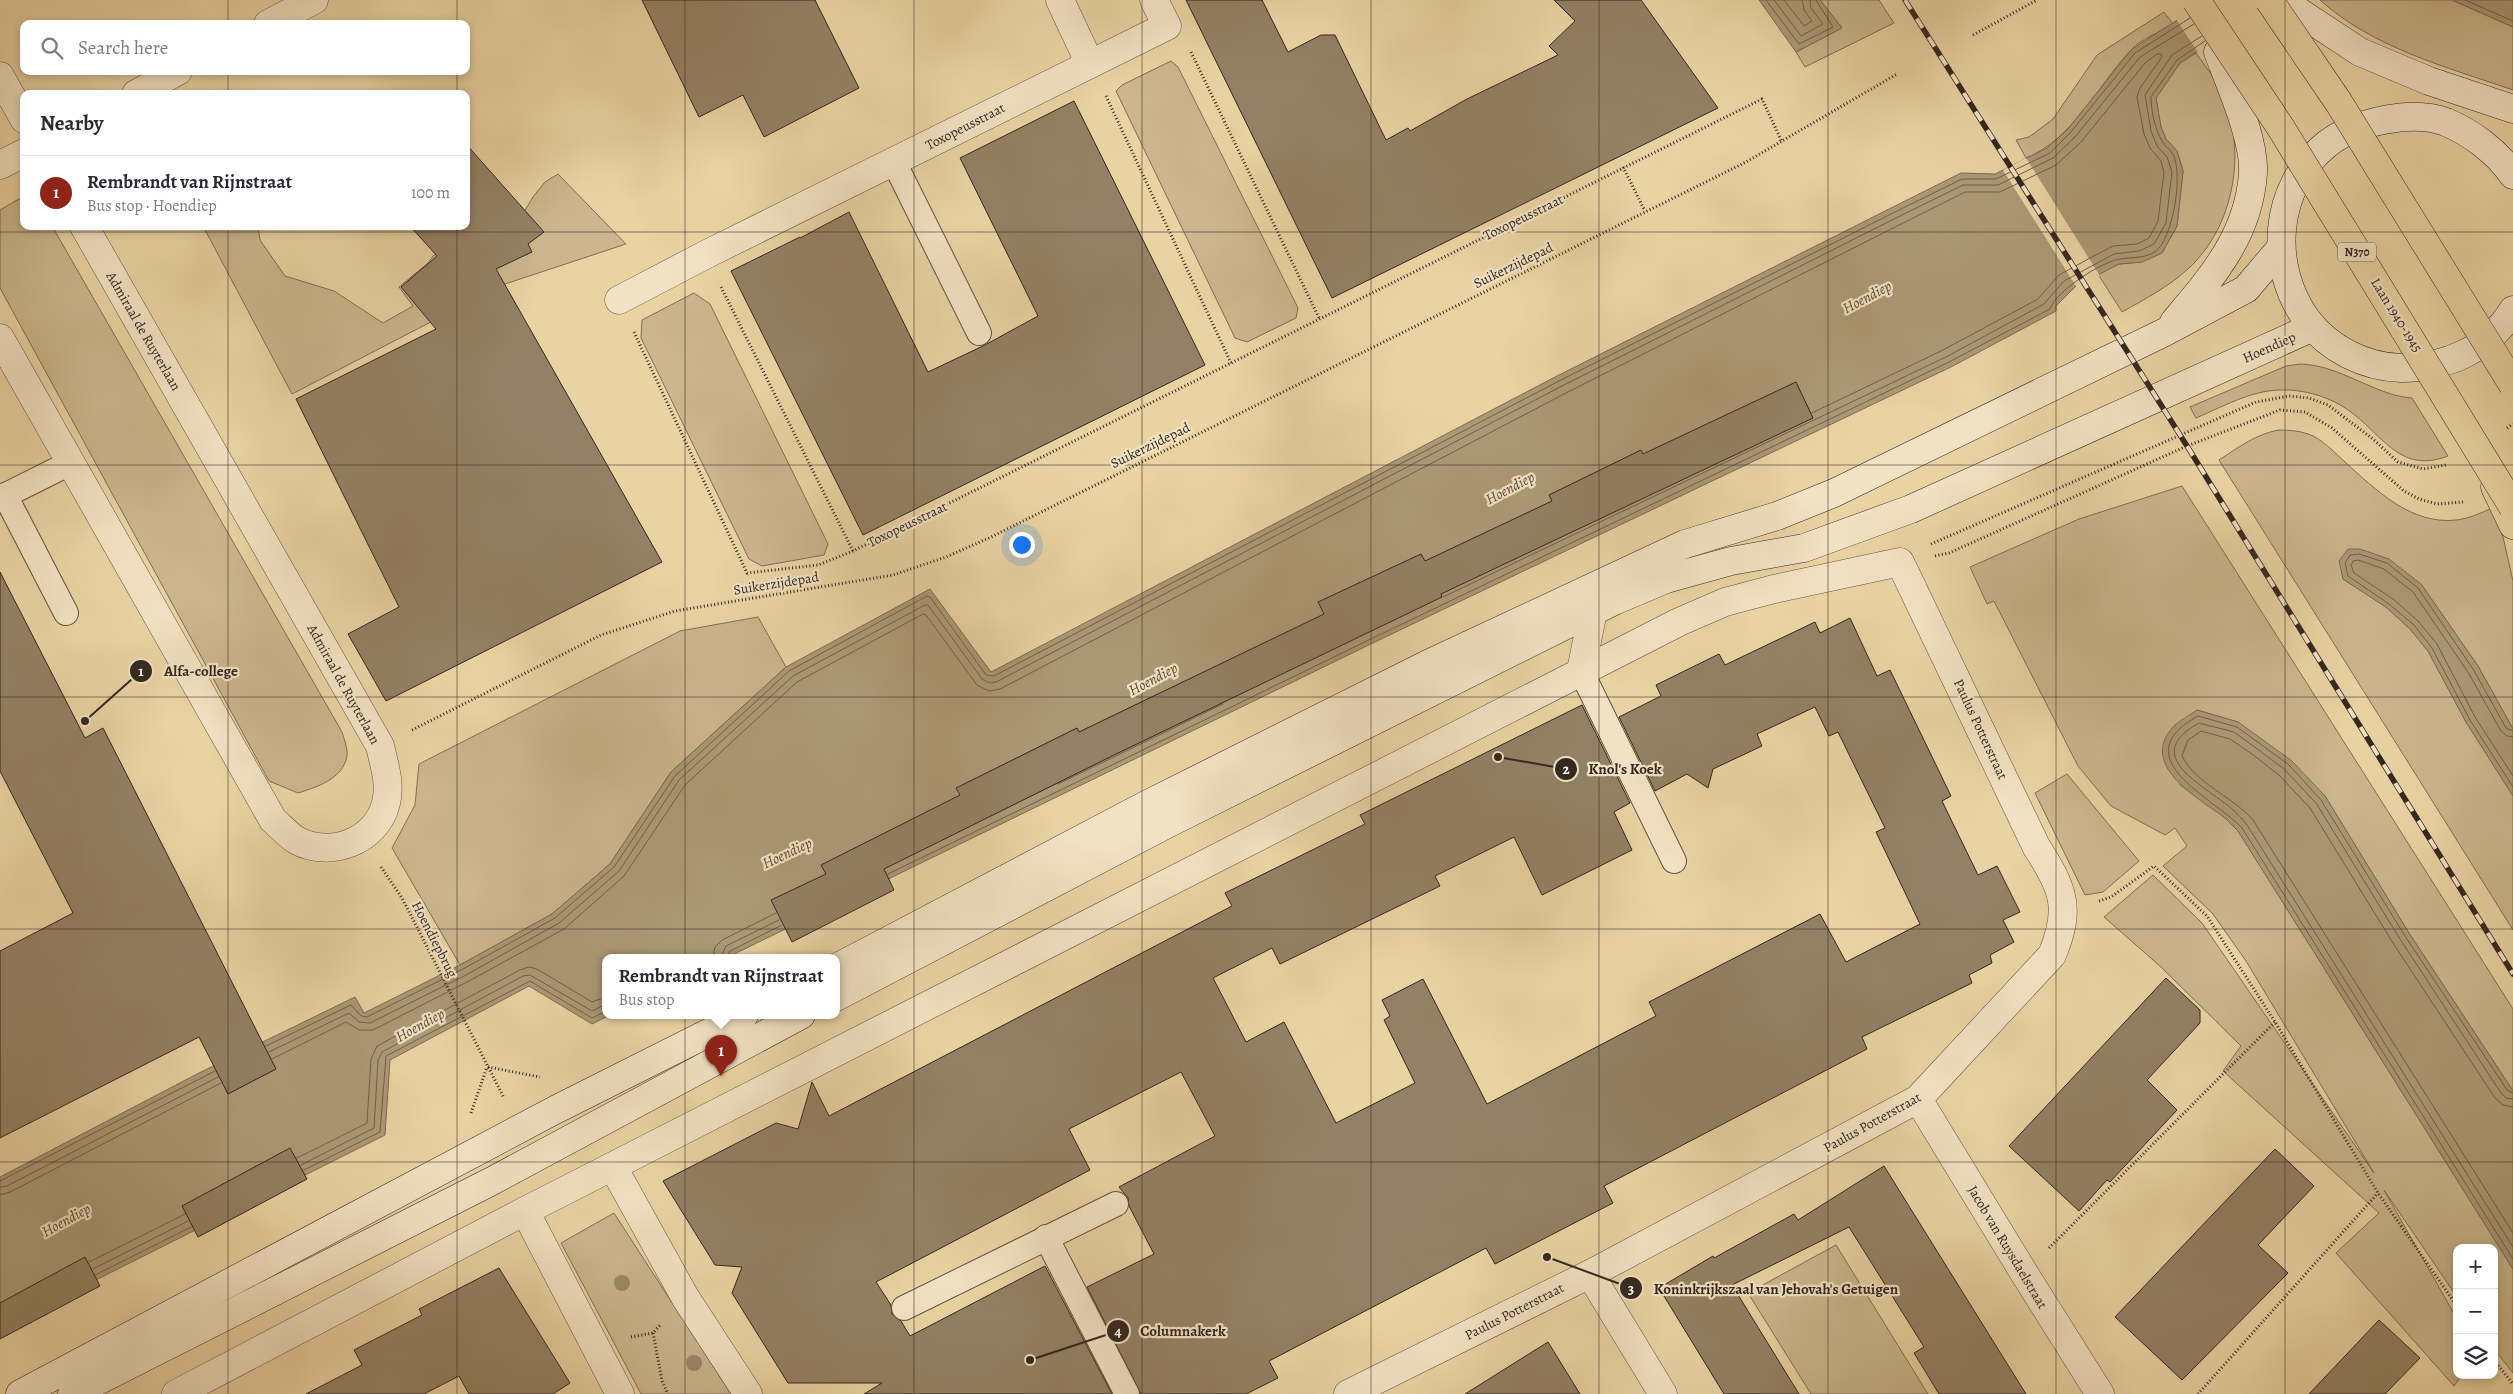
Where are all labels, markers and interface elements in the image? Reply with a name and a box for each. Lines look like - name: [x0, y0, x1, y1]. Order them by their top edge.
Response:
- search box: [20, 20, 470, 75]
- icon: search: [38, 34, 66, 62]
- text: Search here: [78, 35, 168, 61]
- street label: Toxopeusstraat: [922, 98, 1009, 155]
- text: Nearby: [40, 109, 103, 137]
- text: Rembrandt van Rijnstraat: [87, 169, 292, 195]
- text: 1: [53, 182, 59, 204]
- text: 100 m: [411, 182, 450, 204]
- street label: Toxopeusstraat: [1480, 190, 1567, 245]
- text: Bus stop · Hoendiep: [87, 195, 217, 217]
- street label: Suikerzijdepad: [1470, 238, 1557, 293]
- road number: N370: [2338, 242, 2376, 262]
- street label: Admiraal de Ruyterlaan: [101, 267, 186, 394]
- street label: Laan 1940-1945: [2366, 274, 2427, 356]
- water label: Hoendiep: [1839, 276, 1895, 318]
- street label: Hoendiep: [2240, 327, 2299, 368]
- street label: Suikerzijdepad: [1107, 418, 1194, 473]
- water label: Hoendiep: [1482, 467, 1538, 509]
- street label: Toxopeusstraat: [864, 497, 951, 552]
- your location: [1009, 532, 1035, 558]
- street label: Suikerzijdepad: [732, 567, 821, 600]
- street label: Admiraal de Ruyterlaan: [302, 620, 385, 748]
- callout: Alfa-college: [129, 656, 248, 686]
- water label: Hoendiep: [1125, 658, 1181, 700]
- text: 1: [138, 661, 144, 681]
- text: Alfa-college: [163, 661, 238, 681]
- street label: Paulus Potterstraat: [1949, 676, 2012, 783]
- callout: Knol's Koek: [1554, 754, 1672, 784]
- text: 2: [1562, 759, 1570, 779]
- text: Knol's Koek: [1589, 759, 1662, 779]
- water label: Hoendiep: [759, 833, 815, 873]
- street label: Hoendiepbrug: [407, 898, 462, 981]
- popup: [602, 954, 840, 1019]
- text: Rembrandt van Rijnstraat: [619, 963, 823, 989]
- text: Bus stop: [619, 989, 674, 1011]
- water label: Hoendiep: [392, 1003, 448, 1047]
- pin: 1: [705, 1035, 737, 1076]
- street label: Paulus Potterstraat: [1820, 1088, 1925, 1157]
- street label: Jacob van Ruysdaelstraat: [1963, 1182, 2052, 1313]
- water label: Hoendiep: [38, 1198, 94, 1242]
- map controls: [2453, 1244, 2498, 1379]
- button: +: [2453, 1244, 2498, 1289]
- callout: Koninkrijkszaal van Jehovah's Getuigen: [1618, 1273, 1908, 1303]
- street label: Paulus Potterstraat: [1461, 1278, 1567, 1345]
- text: 3: [1628, 1279, 1634, 1299]
- text: Koninkrijkszaal van Jehovah's Getuigen: [1654, 1279, 1899, 1299]
- button: −: [2453, 1289, 2498, 1334]
- callout: Columnakerk: [1105, 1316, 1236, 1346]
- text: 4: [1114, 1321, 1122, 1341]
- text: Columnakerk: [1140, 1321, 1226, 1341]
- button: layers: [2453, 1334, 2498, 1379]

